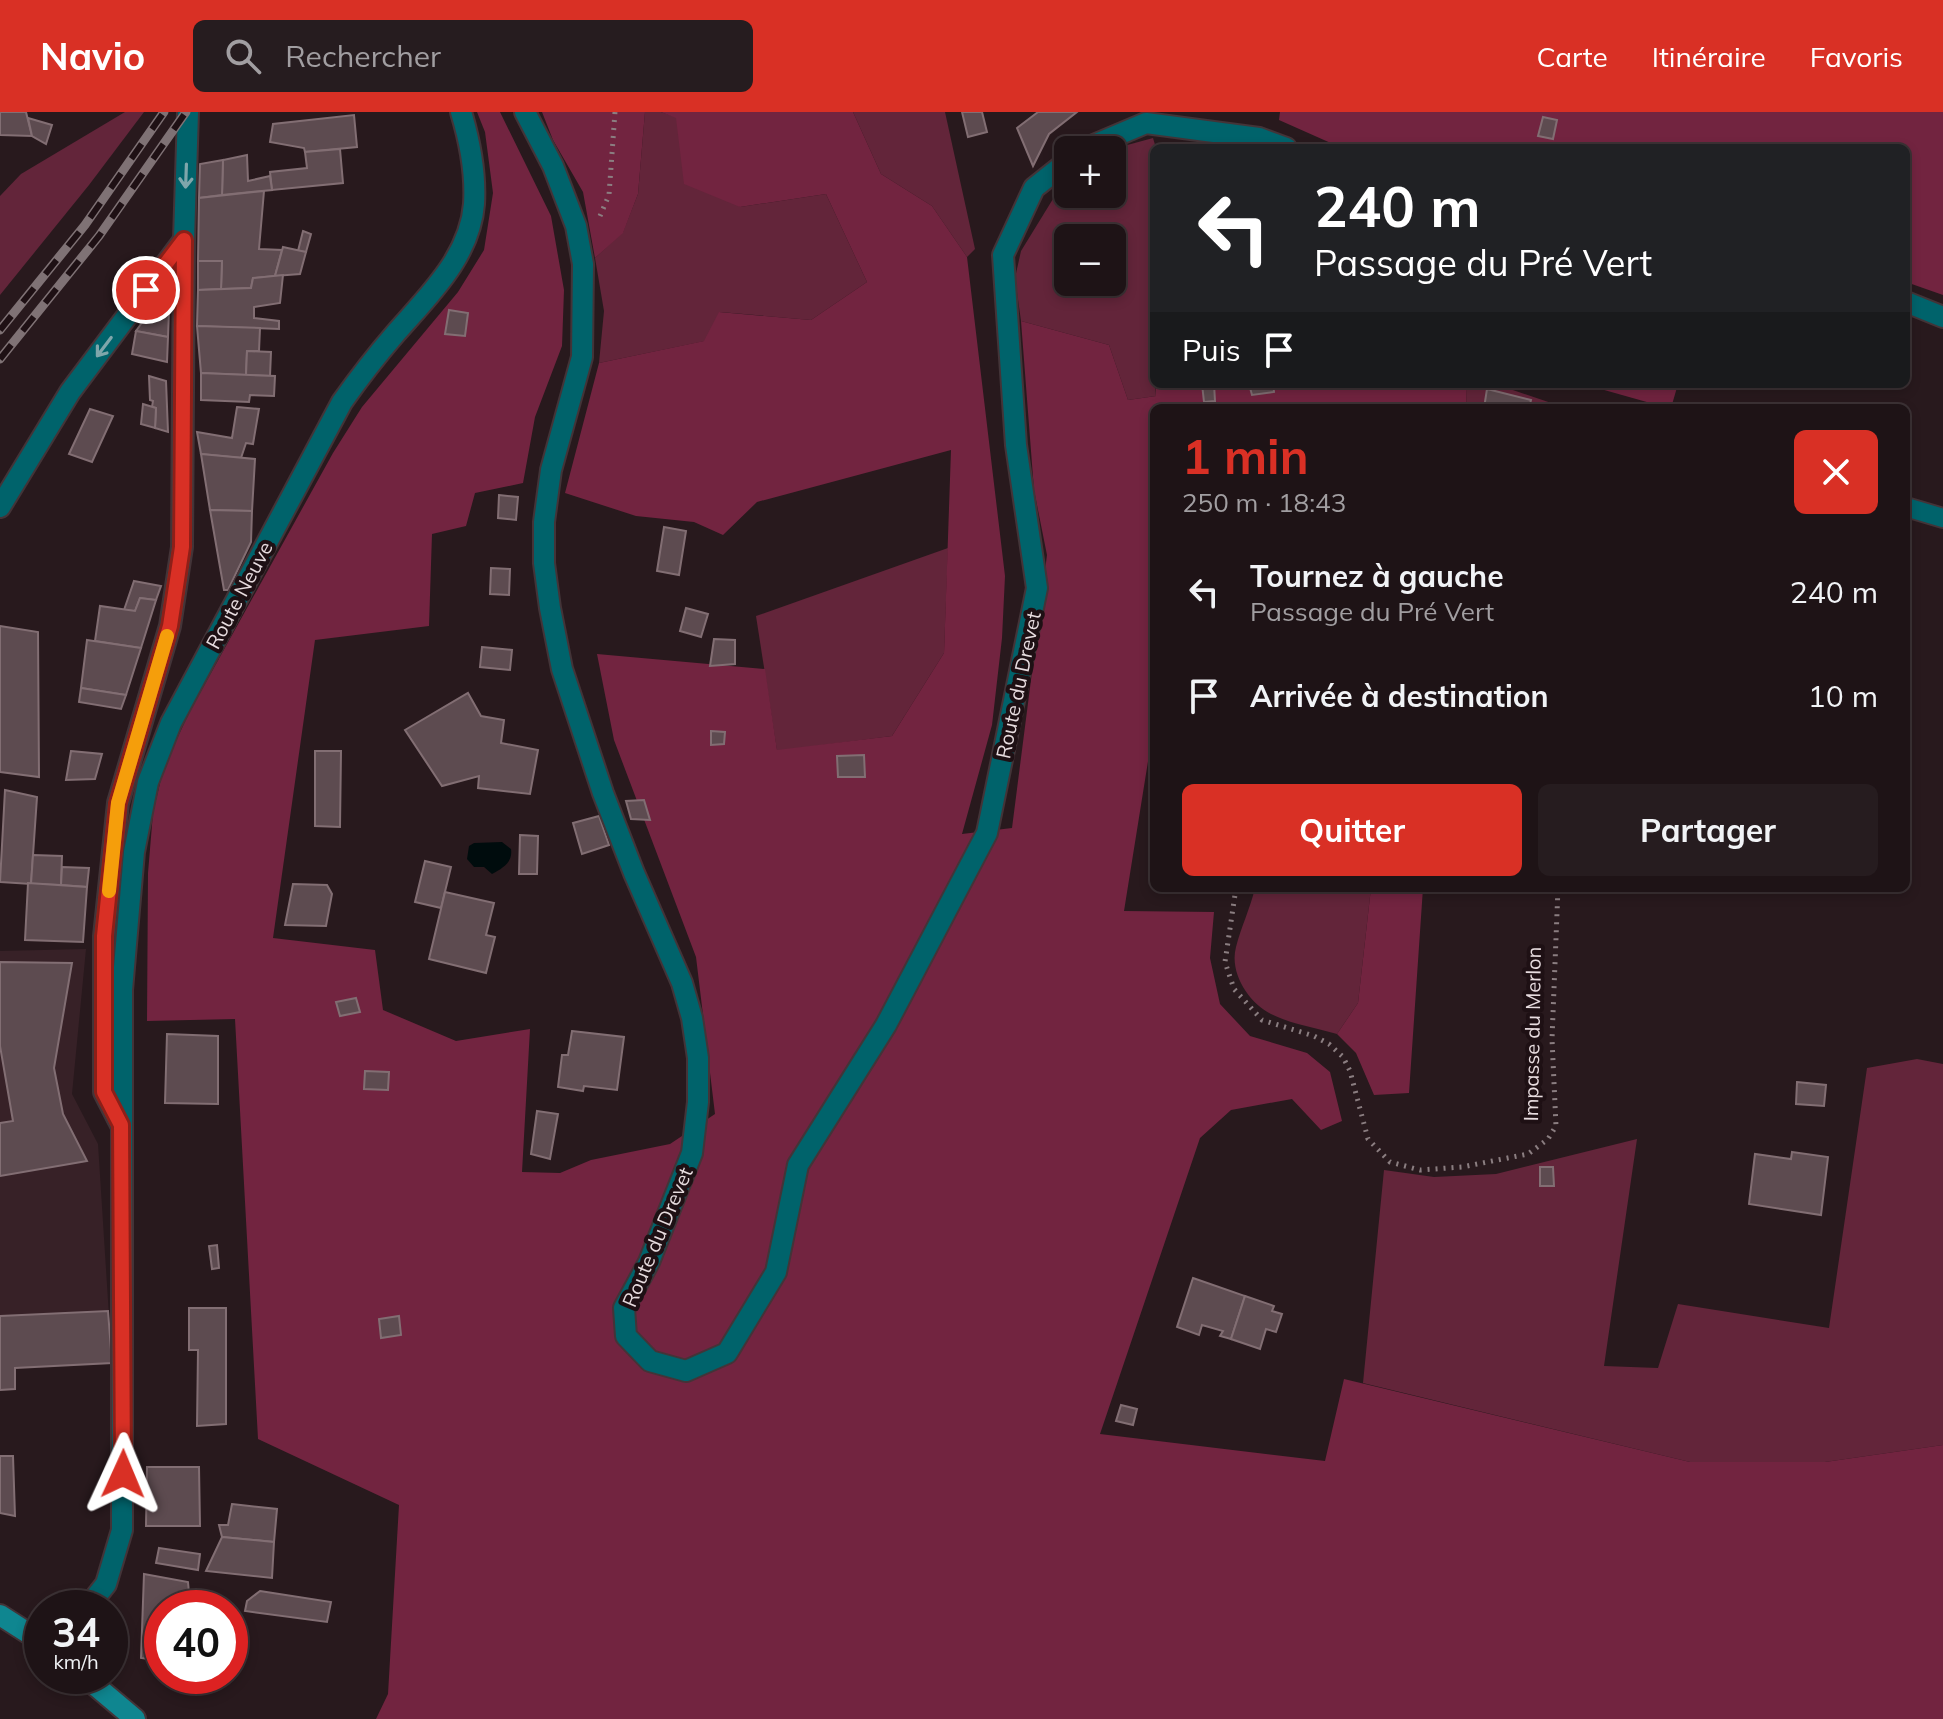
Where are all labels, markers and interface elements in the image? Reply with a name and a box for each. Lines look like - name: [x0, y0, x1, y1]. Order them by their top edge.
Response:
- search box: [193, 20, 753, 92]
- text: Navio: [40, 32, 145, 80]
- icon: search: [221, 34, 265, 78]
- text: Rechercher: [285, 37, 441, 75]
- text: Carte: [1536, 39, 1608, 74]
- text: Itinéraire: [1652, 39, 1766, 74]
- text: Favoris: [1810, 39, 1903, 74]
- map controls: [1054, 136, 1126, 296]
- button: +: [1054, 136, 1126, 208]
- one-way arrow: [179, 162, 194, 189]
- text: 240 m: [1314, 171, 1481, 241]
- icon: left: [1182, 176, 1286, 280]
- button: −: [1054, 224, 1126, 296]
- text: Passage du Pré Vert: [1314, 240, 1652, 285]
- pin: [112, 256, 180, 324]
- icon: arrive: [124, 268, 168, 312]
- icon: arrive: [1257, 328, 1301, 372]
- text: Puis: [1182, 331, 1241, 369]
- one-way arrow: [95, 336, 112, 357]
- text: 1 min: [1182, 426, 1309, 486]
- button: close: [1794, 430, 1878, 514]
- text: 250 m · 18:43: [1182, 486, 1346, 519]
- street label: Route Neuve: [200, 537, 278, 653]
- text: Tournez à gauche: [1250, 557, 1504, 595]
- icon: left: [1182, 570, 1226, 614]
- text: 240 m: [1790, 573, 1878, 611]
- text: Passage du Pré Vert: [1250, 595, 1494, 628]
- street label: Route du Drevet: [990, 609, 1046, 761]
- icon: arrive: [1182, 674, 1226, 718]
- text: Arrivée à destination: [1250, 677, 1549, 715]
- text: 10 m: [1808, 677, 1878, 715]
- button: Quitter: [1182, 784, 1522, 876]
- button: Partager: [1538, 784, 1878, 876]
- street label: Impasse du Merlon: [1518, 946, 1546, 1122]
- street label: Route du Drevet: [616, 1163, 698, 1311]
- position arrow: [81, 1432, 165, 1516]
- speed limit sign: 40: [144, 1590, 248, 1694]
- text: 34: [52, 1607, 100, 1657]
- text: km/h: [53, 1649, 99, 1674]

